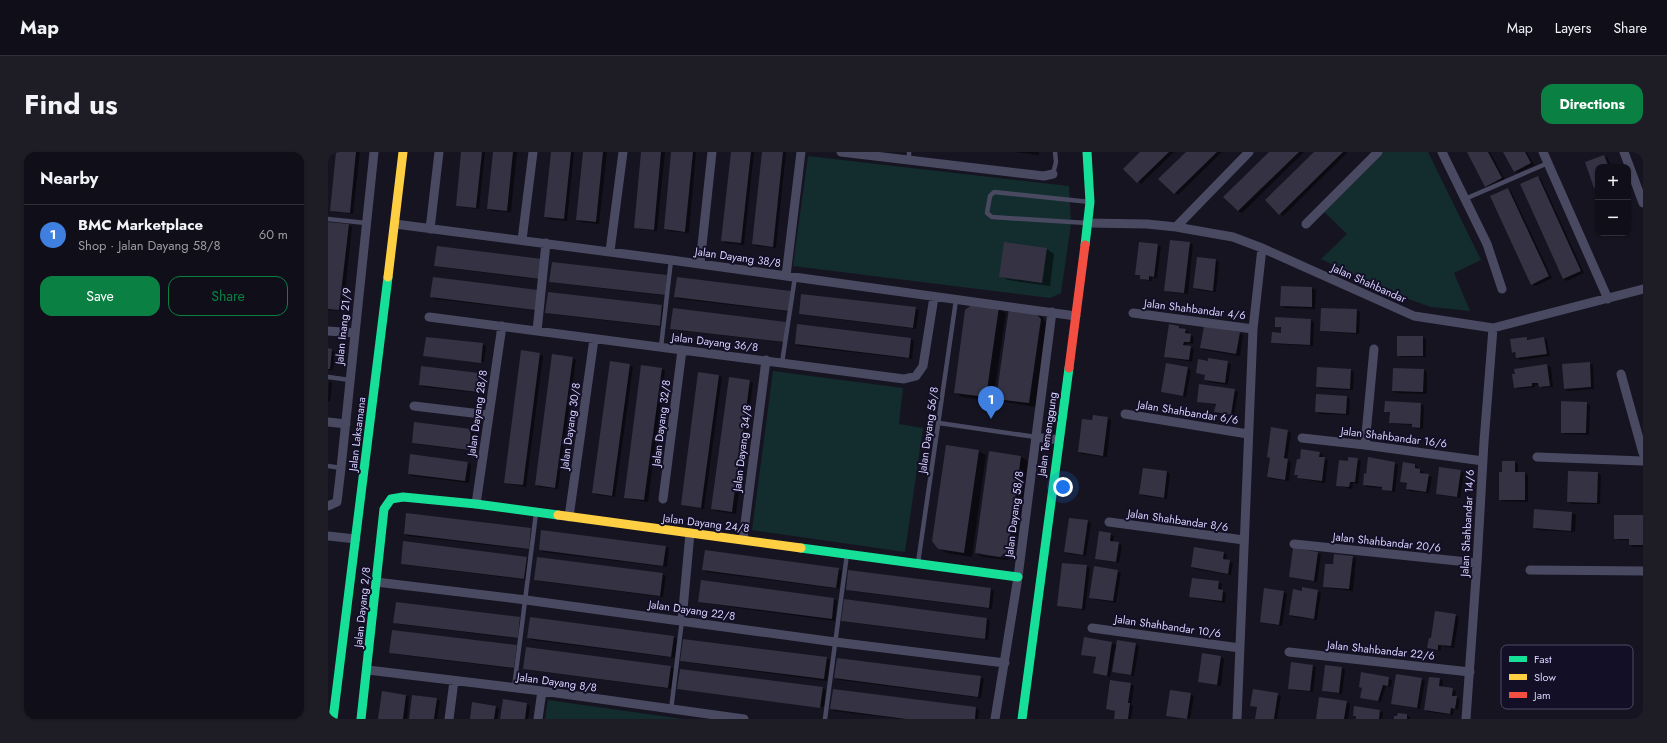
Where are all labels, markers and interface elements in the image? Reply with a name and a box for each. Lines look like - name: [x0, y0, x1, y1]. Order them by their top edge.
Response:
- text: Map: [20, 14, 59, 41]
- text: Map: [1507, 18, 1533, 38]
- text: Layers: [1555, 18, 1591, 38]
- text: Share: [1613, 18, 1647, 38]
- text: Find us: [24, 84, 118, 125]
- button: Directions: [1541, 84, 1643, 124]
- map controls: [1595, 164, 1631, 236]
- button: +: [1595, 164, 1631, 200]
- text: Nearby: [40, 166, 98, 190]
- button: −: [1595, 200, 1631, 236]
- text: BMC Marketplace: [78, 214, 203, 236]
- text: 1: [50, 225, 56, 244]
- text: 60 m: [259, 225, 288, 244]
- text: Shop · Jalan Dayang 58/8: [78, 236, 221, 255]
- street label: Jalan Dayang 38/8: [692, 243, 782, 271]
- street label: Jalan Shahbandar: [1327, 259, 1409, 307]
- button: Save: [40, 276, 160, 316]
- button: Share: [168, 276, 288, 316]
- street label: Jalan Inang 21/9: [331, 287, 355, 367]
- street label: Jalan Shahbandar 4/6: [1141, 295, 1247, 323]
- street label: Jalan Dayang 36/8: [669, 329, 759, 355]
- street label: Jalan Dayang 28/8: [463, 369, 491, 459]
- street label: Jalan Dayang 32/8: [648, 379, 674, 469]
- street label: Jalan Dayang 30/8: [556, 382, 584, 472]
- street label: Jalan Dayang 56/8: [914, 386, 942, 476]
- pin: 1: [978, 386, 1004, 419]
- street label: Jalan Temenggung: [1033, 391, 1061, 479]
- street label: Jalan Laksamana: [344, 396, 369, 474]
- street label: Jalan Shahbandar 6/6: [1134, 396, 1240, 428]
- street label: Jalan Dayang 34/8: [729, 404, 755, 494]
- street label: Jalan Shahbandar 16/6: [1338, 422, 1448, 451]
- street label: Jalan Shahbandar 14/6: [1456, 469, 1478, 579]
- street label: Jalan Dayang 58/8: [1001, 470, 1027, 560]
- your location: [1053, 477, 1073, 497]
- street label: Jalan Shahbandar 8/6: [1125, 505, 1229, 535]
- street label: Jalan Dayang 24/8: [660, 509, 750, 536]
- street label: Jalan Shahbandar 20/6: [1330, 528, 1442, 556]
- street label: Jalan Dayang 2/8: [350, 566, 374, 650]
- street label: Jalan Dayang 22/8: [646, 596, 736, 624]
- street label: Jalan Shahbandar 10/6: [1112, 610, 1222, 641]
- street label: Jalan Shahbandar 22/6: [1324, 636, 1436, 664]
- legend: [1501, 645, 1633, 709]
- text: Fast: [1534, 651, 1552, 667]
- street label: Jalan Dayang 8/8: [514, 668, 598, 696]
- text: Slow: [1534, 669, 1556, 685]
- text: Jam: [1532, 687, 1551, 703]

